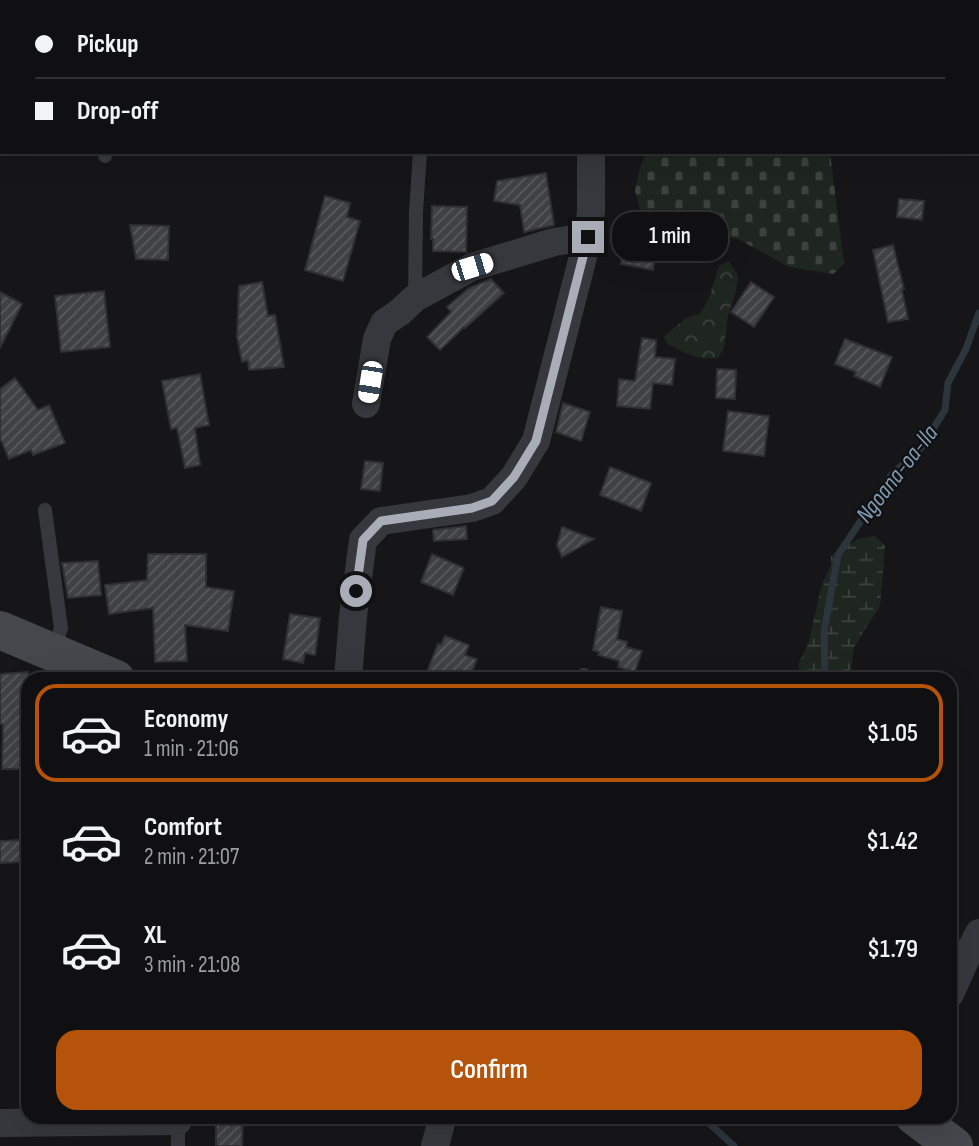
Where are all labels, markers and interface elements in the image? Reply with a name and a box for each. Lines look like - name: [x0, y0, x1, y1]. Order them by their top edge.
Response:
- text: Pickup: [77, 29, 139, 60]
- text: Drop-off: [77, 96, 158, 127]
- callout: 1 min: [612, 212, 728, 262]
- route end: [572, 221, 604, 253]
- text: 1 min: [649, 222, 691, 250]
- car: [449, 251, 496, 283]
- car: [357, 360, 384, 404]
- water label: Ngoana-oa-lla: [850, 419, 944, 529]
- route start: [340, 575, 372, 607]
- icon: car: [60, 702, 123, 765]
- text: Economy: [144, 704, 228, 735]
- text: $1.05: [867, 718, 918, 749]
- text: 1 min · 21:06: [144, 735, 239, 763]
- icon: car: [60, 810, 123, 873]
- text: Comfort: [144, 812, 222, 843]
- text: $1.42: [866, 826, 918, 857]
- text: 2 min · 21:07: [144, 843, 239, 871]
- icon: car: [60, 918, 123, 981]
- text: XL: [144, 920, 166, 951]
- text: $1.79: [867, 934, 918, 965]
- text: 3 min · 21:08: [144, 951, 240, 979]
- button: Confirm: [56, 1030, 922, 1110]

